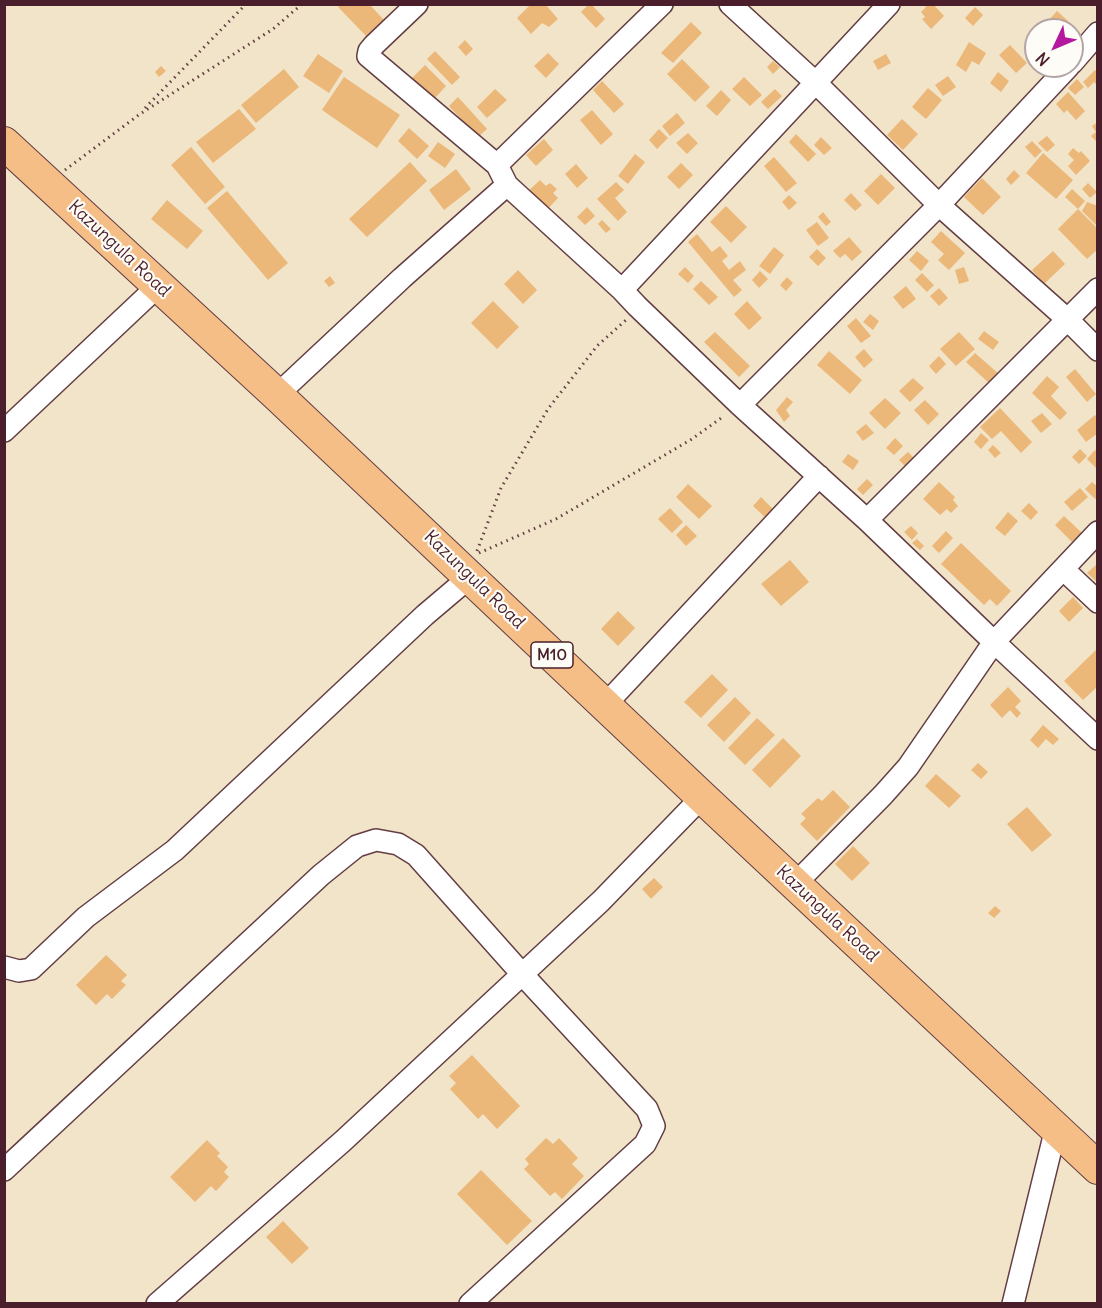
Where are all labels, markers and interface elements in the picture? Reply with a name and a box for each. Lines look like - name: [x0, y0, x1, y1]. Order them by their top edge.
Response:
- north arrow: [1024, 18, 1084, 78]
- text: N: [1031, 48, 1054, 70]
- street label: Kazungula Road: [63, 196, 175, 302]
- street label: Kazungula Road: [419, 526, 529, 634]
- road number: M10: [531, 642, 573, 668]
- street label: Kazungula Road: [771, 861, 883, 967]

